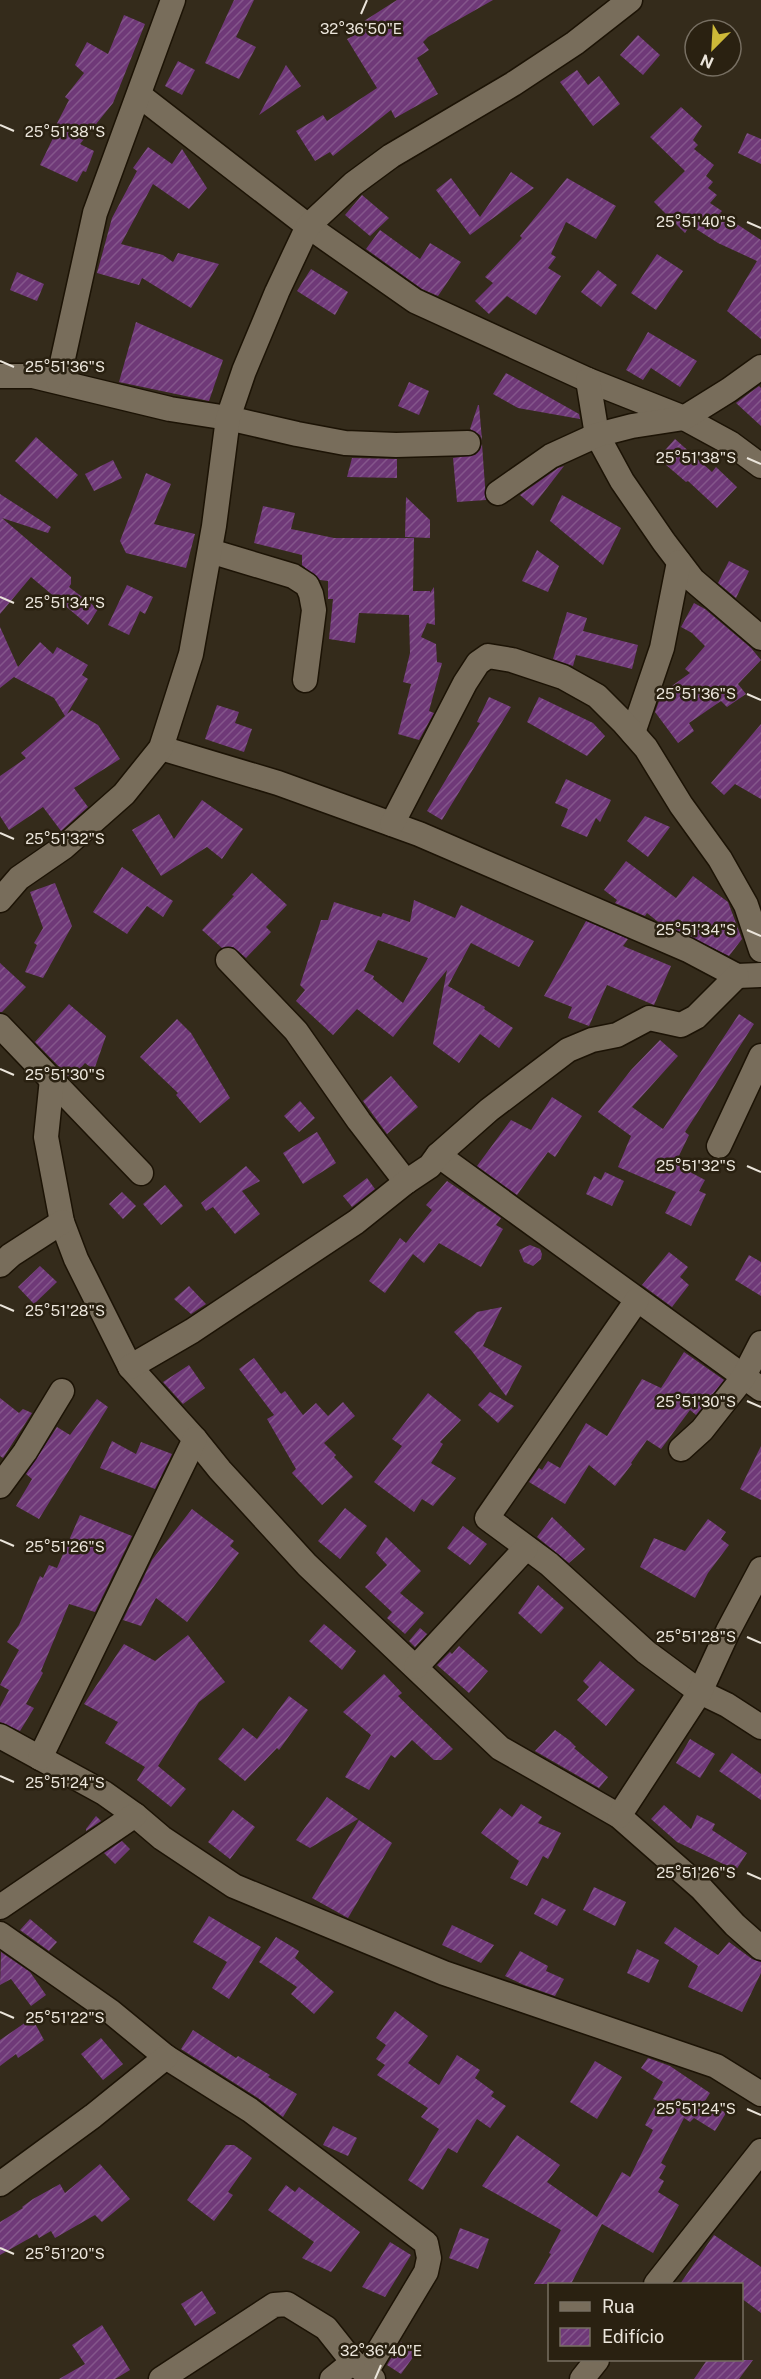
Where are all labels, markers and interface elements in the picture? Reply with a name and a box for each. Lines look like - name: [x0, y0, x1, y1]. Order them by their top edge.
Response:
- north arrow: [683, 18, 743, 78]
- text: 32°36'50"E: [320, 20, 402, 37]
- text: N: [698, 50, 717, 72]
- text: 25°51'38"S: [25, 123, 105, 140]
- text: 25°51'40"S: [656, 213, 736, 230]
- text: 25°51'36"S: [25, 358, 105, 375]
- text: 25°51'38"S: [656, 449, 736, 466]
- text: 25°51'34"S: [25, 594, 105, 611]
- text: 25°51'36"S: [656, 685, 736, 702]
- text: 25°51'32"S: [25, 830, 105, 847]
- text: 25°51'34"S: [656, 921, 736, 938]
- text: 25°51'30"S: [25, 1066, 105, 1083]
- text: 25°51'32"S: [656, 1157, 736, 1174]
- text: 25°51'28"S: [25, 1302, 105, 1319]
- text: 25°51'30"S: [656, 1393, 736, 1410]
- text: 25°51'26"S: [25, 1538, 105, 1555]
- text: 25°51'28"S: [656, 1628, 736, 1645]
- text: 25°51'24"S: [25, 1774, 105, 1791]
- text: 25°51'26"S: [656, 1864, 736, 1881]
- text: 25°51'22"S: [25, 2009, 105, 2026]
- text: 25°51'24"S: [656, 2100, 736, 2117]
- text: 25°51'20"S: [25, 2245, 105, 2262]
- legend: [548, 2283, 743, 2361]
- text: Rua: [602, 2296, 634, 2317]
- text: Edifício: [602, 2326, 664, 2347]
- text: 32°36'40"E: [340, 2342, 422, 2359]

